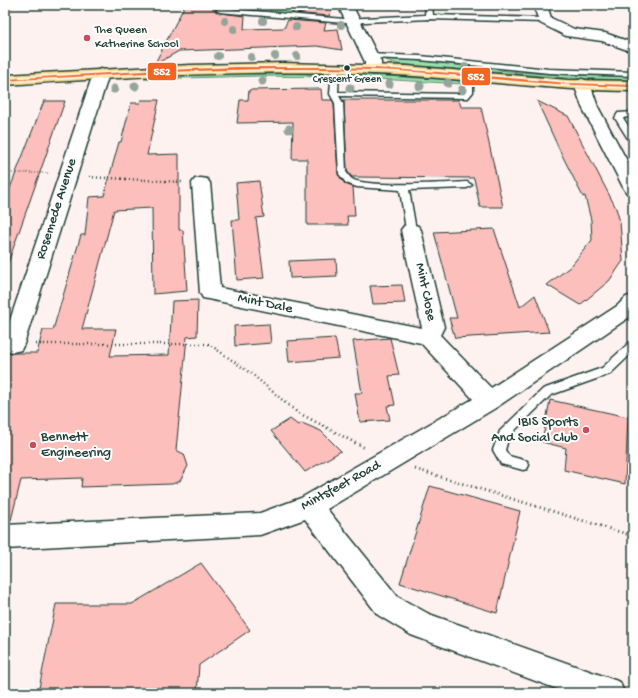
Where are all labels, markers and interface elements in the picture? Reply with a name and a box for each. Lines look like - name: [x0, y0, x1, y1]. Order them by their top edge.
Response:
- place label: The Queen Katherine School: [94, 24, 179, 52]
- marker: The Queen Katherine School: [82, 33, 92, 43]
- line badge: 552: [147, 62, 177, 81]
- marker: Crescent Green: [342, 63, 352, 73]
- text: 552: [154, 67, 171, 79]
- line badge: 552: [461, 67, 491, 86]
- text: 552: [468, 72, 485, 84]
- place label: Crescent Green: [313, 74, 382, 86]
- street label: Rosemede Avenue: [33, 156, 82, 262]
- street label: Mint Close: [411, 261, 440, 323]
- street label: Mint Dale: [236, 290, 295, 318]
- place label: IBIS Sports And Social Club: [491, 414, 579, 447]
- marker: IBIS Sports And Social Club: [581, 425, 591, 435]
- place label: Bennett Engineering: [40, 429, 111, 462]
- marker: Bennett Engineering: [28, 440, 38, 450]
- street label: Mintsfeet Road: [298, 456, 385, 515]

